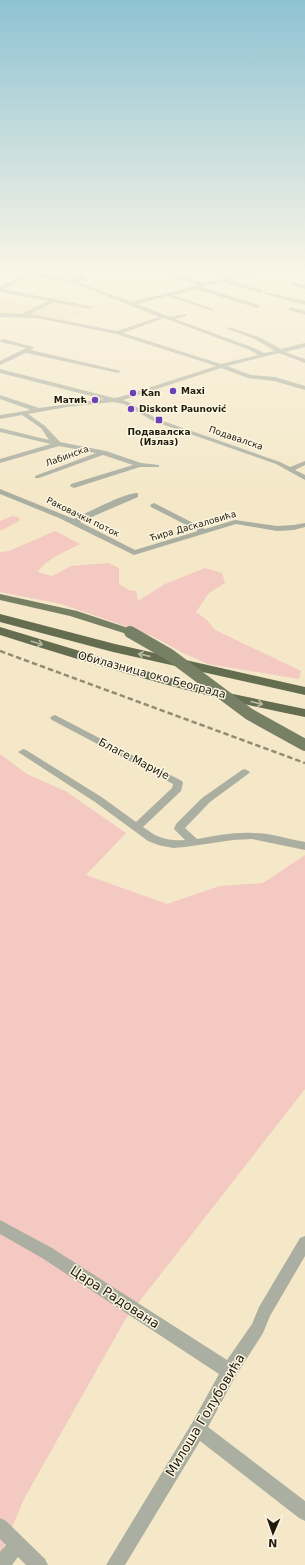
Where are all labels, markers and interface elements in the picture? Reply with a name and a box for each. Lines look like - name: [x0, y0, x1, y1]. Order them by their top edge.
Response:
- marker: Maxi: [168, 386, 178, 396]
- place label: Maxi: [181, 386, 205, 396]
- marker: Kan: [128, 388, 138, 398]
- place label: Kan: [141, 388, 160, 398]
- place label: Матић: [54, 395, 87, 405]
- marker: Матић: [90, 395, 100, 405]
- marker: Diskont Paunović: [126, 404, 136, 414]
- place label: Diskont Paunović: [139, 404, 227, 414]
- marker: Подавалска (Излаз): [154, 415, 164, 425]
- street label: Подавалска: [208, 424, 264, 452]
- place label: Подавалска (Излаз): [128, 427, 190, 447]
- street label: Лабинска: [44, 444, 90, 468]
- street label: Раковачки поток: [45, 495, 122, 539]
- street label: Ћира Даскаловића: [148, 509, 237, 543]
- one-way arrow: [30, 640, 43, 647]
- street label: Обилазница око Београда: [77, 649, 227, 701]
- one-way arrow: [138, 651, 151, 659]
- one-way arrow: [250, 700, 263, 707]
- street label: Благе Марије: [96, 736, 172, 782]
- street label: Цара Радована: [68, 1263, 162, 1331]
- street label: Милоша Голубовића: [162, 1351, 248, 1479]
- north arrow: [253, 1513, 293, 1553]
- text: N: [268, 1536, 278, 1549]

